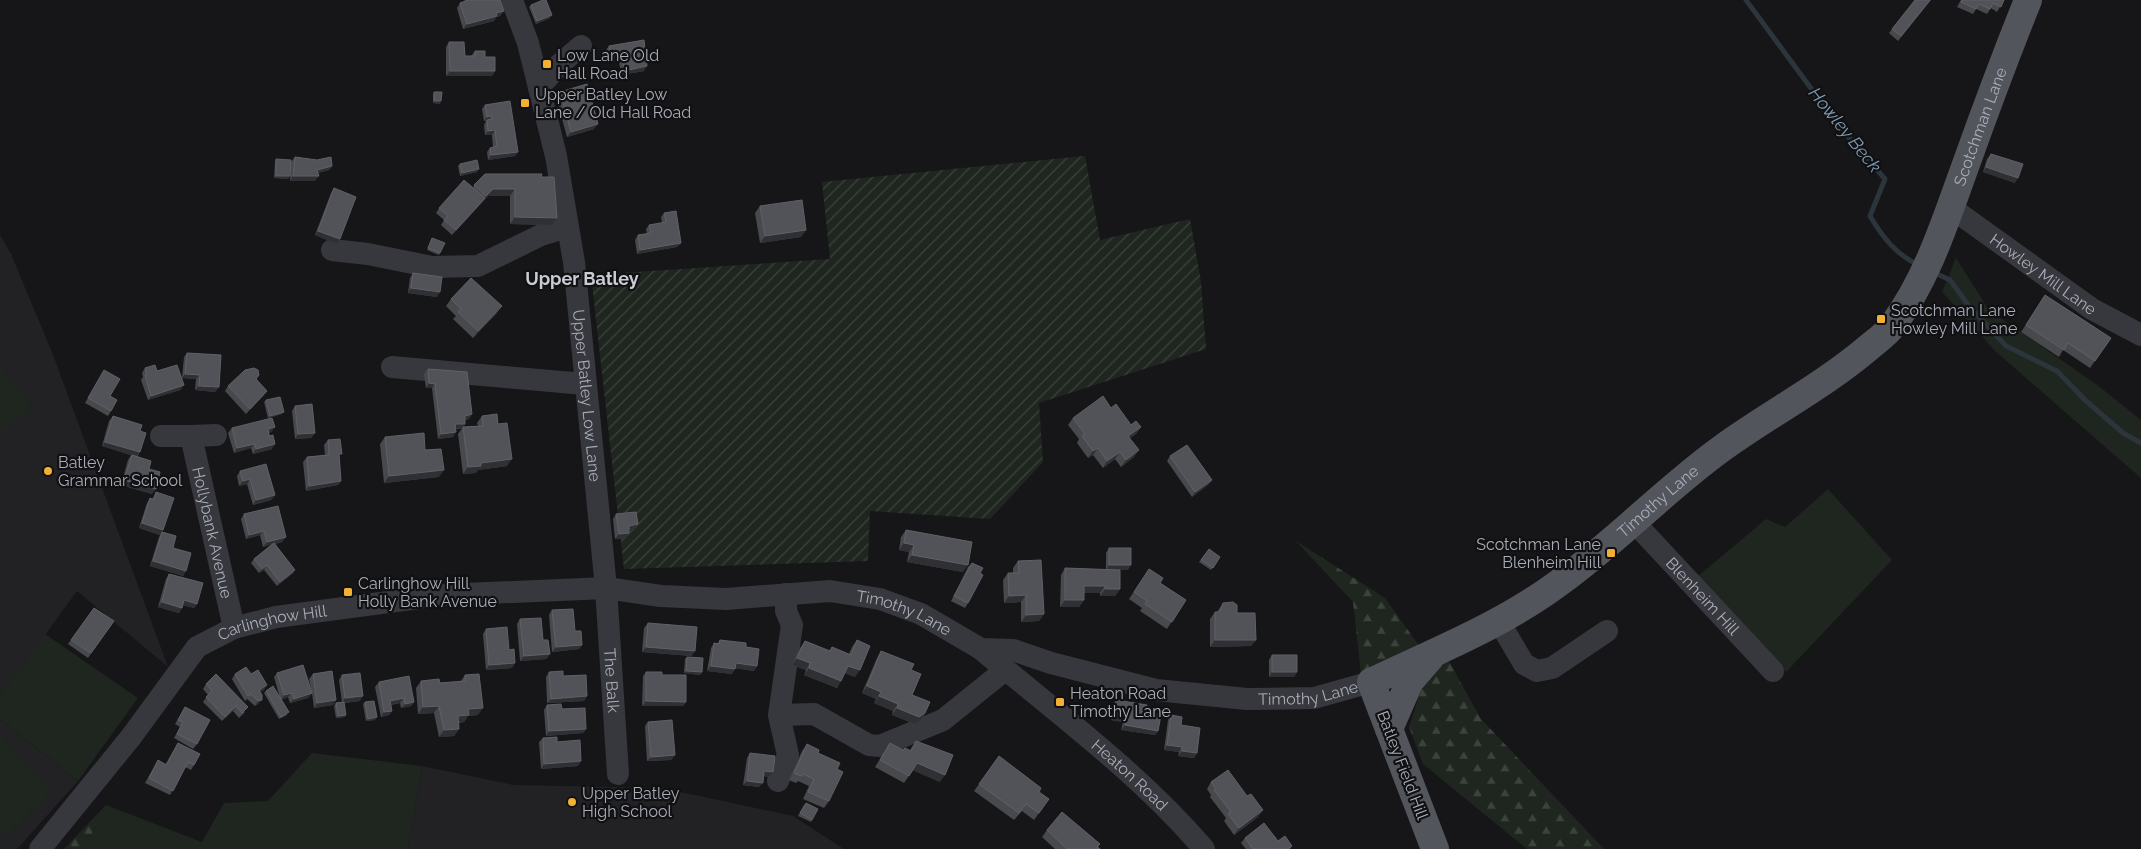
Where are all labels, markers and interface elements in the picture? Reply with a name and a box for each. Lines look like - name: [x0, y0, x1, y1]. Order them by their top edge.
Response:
- place label: Low Lane Old Hall Road: [557, 46, 659, 83]
- marker: Low Lane Old Hall Road: [541, 58, 553, 70]
- street label: Scotchman Lane: [1950, 65, 2011, 189]
- water label: Howley Beck: [1805, 83, 1886, 177]
- place label: Upper Batley Low Lane / Old Hall Road: [535, 85, 691, 122]
- marker: Upper Batley Low Lane / Old Hall Road: [519, 97, 531, 109]
- street label: Howley Mill Lane: [1986, 230, 2100, 319]
- district label: Upper Batley: [525, 268, 639, 289]
- place label: Scotchman Lane Howley Mill Lane: [1891, 301, 2017, 338]
- street label: Upper Batley Low Lane: [569, 309, 605, 483]
- marker: Scotchman Lane Howley Mill Lane: [1875, 313, 1887, 325]
- place label: Batley Grammar School: [58, 453, 183, 490]
- street label: Timothy Lane: [1614, 461, 1702, 542]
- marker: Batley Grammar School: [42, 465, 54, 477]
- street label: Hollybank Avenue: [188, 465, 236, 600]
- place label: Scotchman Lane Blenheim Hill: [1476, 535, 1602, 572]
- marker: Scotchman Lane Blenheim Hill: [1605, 547, 1617, 559]
- street label: Blenheim Hill: [1662, 554, 1744, 639]
- place label: Carlinghow Hill Holly Bank Avenue: [358, 574, 497, 611]
- marker: Carlinghow Hill Holly Bank Avenue: [342, 586, 354, 598]
- street label: Timothy Lane: [855, 586, 955, 640]
- street label: Carlinghow Hill: [214, 601, 328, 645]
- street label: The Balk: [600, 647, 623, 714]
- street label: Timothy Lane: [1258, 677, 1360, 709]
- place label: Heaton Road Timothy Lane: [1070, 684, 1171, 721]
- marker: Heaton Road Timothy Lane: [1054, 696, 1066, 708]
- street label: Batley Field Hill: [1373, 708, 1432, 823]
- street label: Heaton Road: [1088, 736, 1172, 815]
- place label: Upper Batley High School: [582, 784, 680, 821]
- marker: Upper Batley High School: [566, 796, 578, 808]

